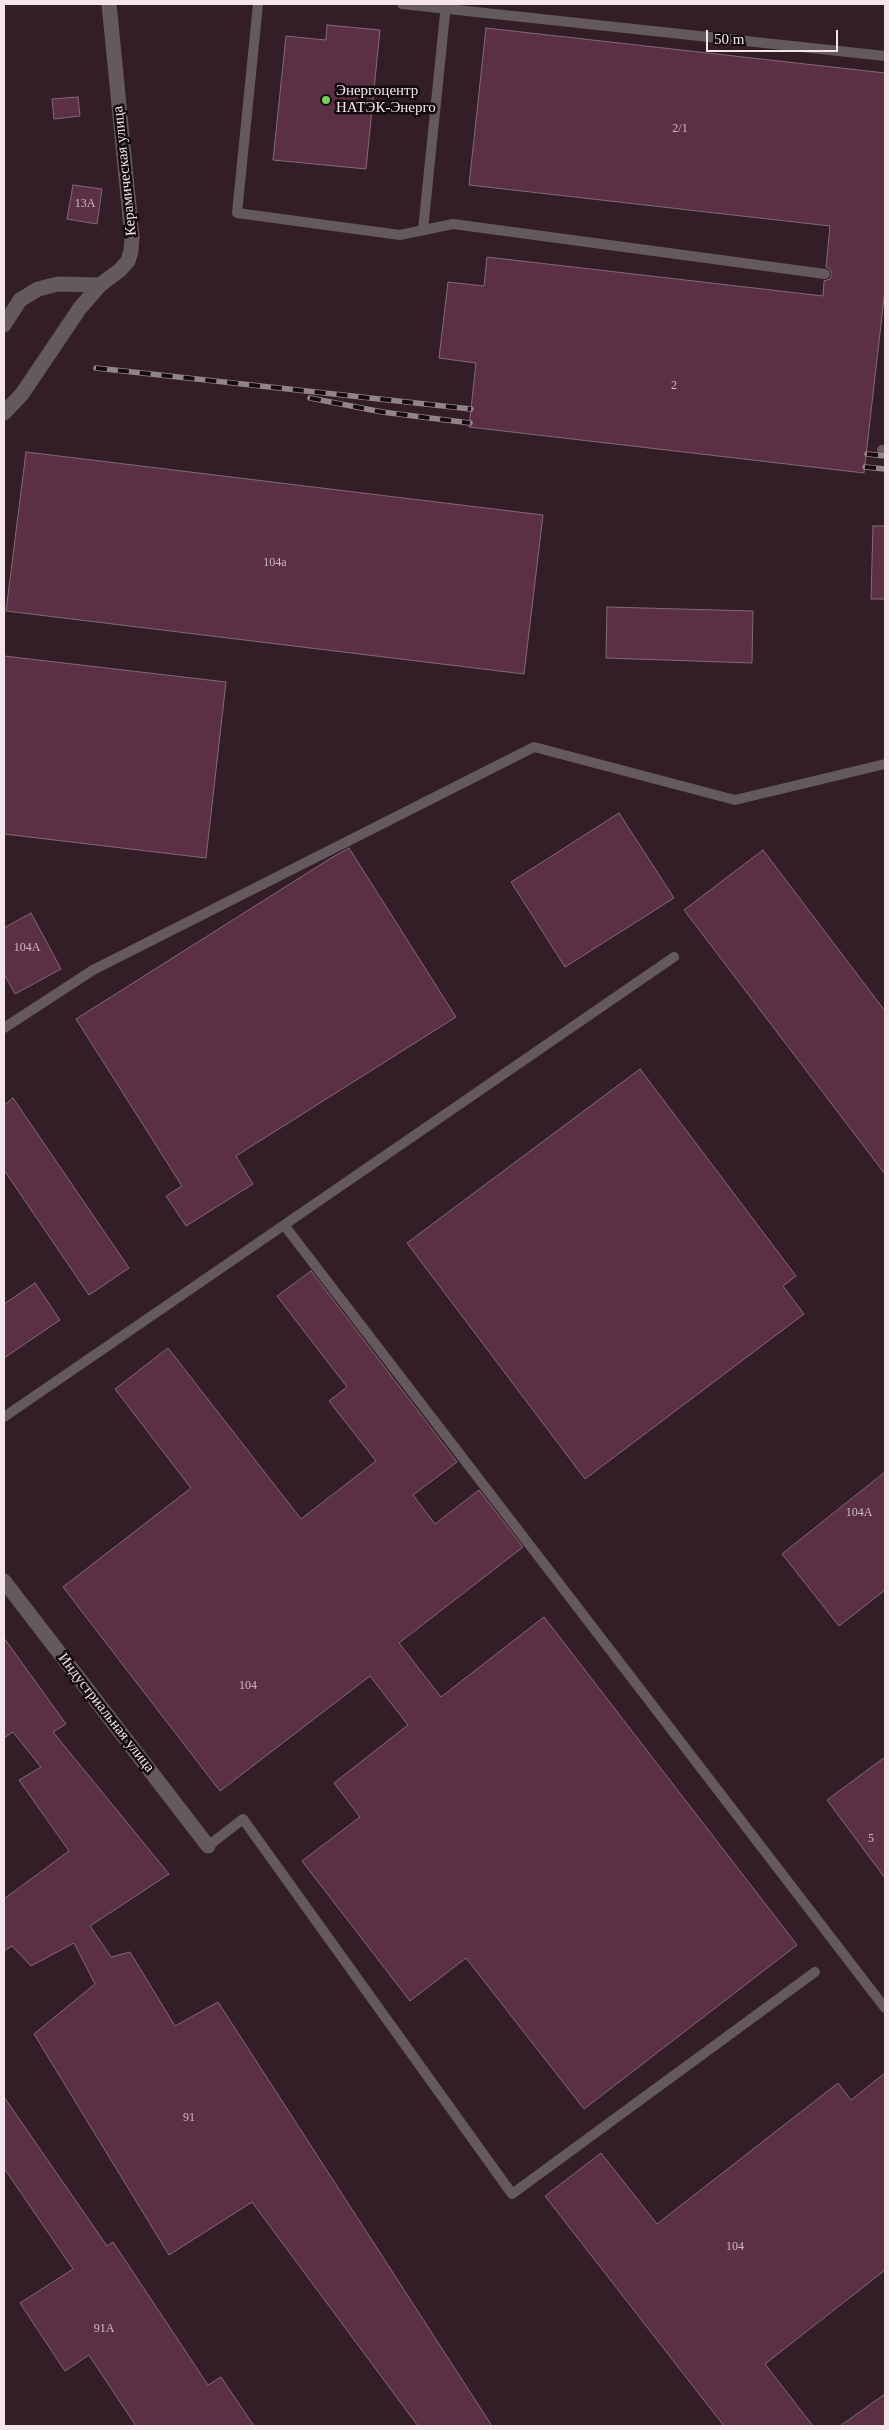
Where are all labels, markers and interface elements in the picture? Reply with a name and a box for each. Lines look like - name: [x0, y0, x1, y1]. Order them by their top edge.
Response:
- scale bar: [709, 20, 842, 52]
- text: 50 m: [714, 31, 744, 47]
- place label: Энергоцентр НАТЭК-Энерго: [336, 82, 436, 117]
- marker: Энергоцентр НАТЭК-Энерго: [320, 94, 332, 106]
- street label: Керамическая улица: [109, 105, 141, 237]
- house number: 2/1: [672, 122, 688, 136]
- house number: 13А: [75, 197, 95, 211]
- house number: 2: [671, 379, 677, 393]
- house number: 104а: [263, 556, 287, 570]
- house number: 104А: [14, 941, 40, 955]
- house number: 104А: [846, 1506, 872, 1520]
- street label: Индустриальная улица: [54, 1650, 158, 1776]
- house number: 104: [239, 1679, 257, 1693]
- house number: 5: [868, 1832, 874, 1846]
- house number: 91: [183, 2111, 195, 2125]
- house number: 104: [726, 2240, 744, 2254]
- house number: 91А: [94, 2322, 114, 2336]

